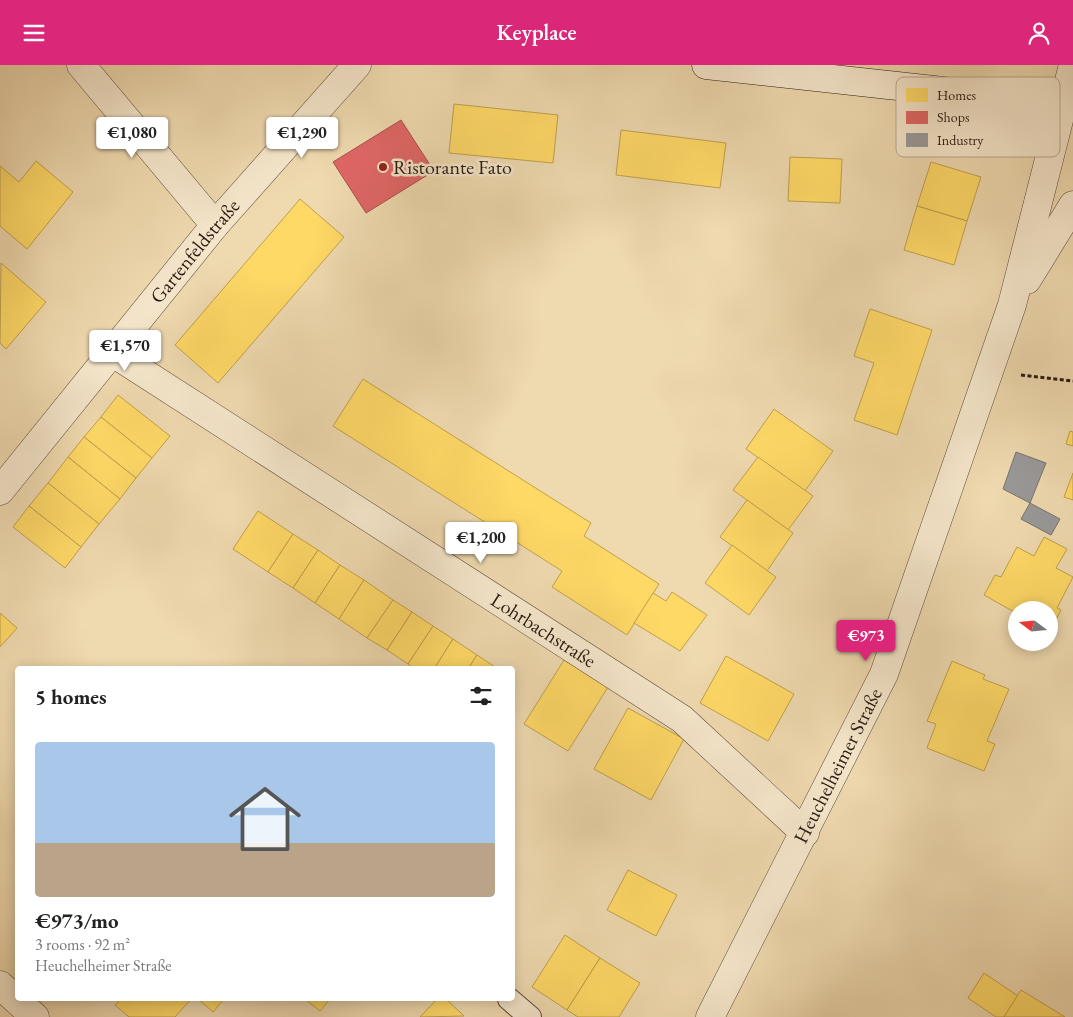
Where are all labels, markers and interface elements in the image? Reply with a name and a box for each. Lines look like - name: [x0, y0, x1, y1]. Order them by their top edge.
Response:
- text: Keyplace: [497, 18, 576, 47]
- icon: menu: [20, 19, 48, 47]
- icon: person: [1025, 19, 1053, 47]
- legend: [896, 77, 1060, 157]
- text: Homes: [937, 86, 977, 104]
- text: Shops: [937, 108, 970, 126]
- pin: €1,080: [91, 117, 173, 159]
- pin: €1,290: [261, 117, 343, 159]
- text: €1,080: [107, 122, 157, 143]
- text: €1,290: [277, 122, 327, 143]
- text: Industry: [937, 131, 984, 149]
- place label: Ristorante Fato: [393, 154, 512, 180]
- marker: Ristorante Fato: [377, 161, 389, 173]
- street label: Gartenfeldstraße: [144, 193, 245, 309]
- pin: €1,570: [84, 329, 166, 372]
- text: €1,570: [100, 335, 150, 356]
- pin: €1,200: [440, 521, 522, 564]
- text: €1,200: [456, 527, 506, 548]
- street label: Lohrbachstraße: [486, 587, 601, 673]
- north arrow: [1008, 601, 1058, 651]
- map controls: [1008, 601, 1058, 651]
- pin: €973: [836, 619, 896, 662]
- text: €973: [847, 625, 885, 646]
- icon: filters: [467, 682, 495, 710]
- text: 5 homes: [35, 683, 107, 710]
- street label: Heuchelheimer Straße: [787, 683, 888, 848]
- icon: home: [220, 774, 310, 864]
- text: €973/mo: [35, 907, 119, 934]
- text: 3 rooms · 92 m²: [35, 934, 130, 955]
- text: Heuchelheimer Straße: [35, 955, 172, 976]

